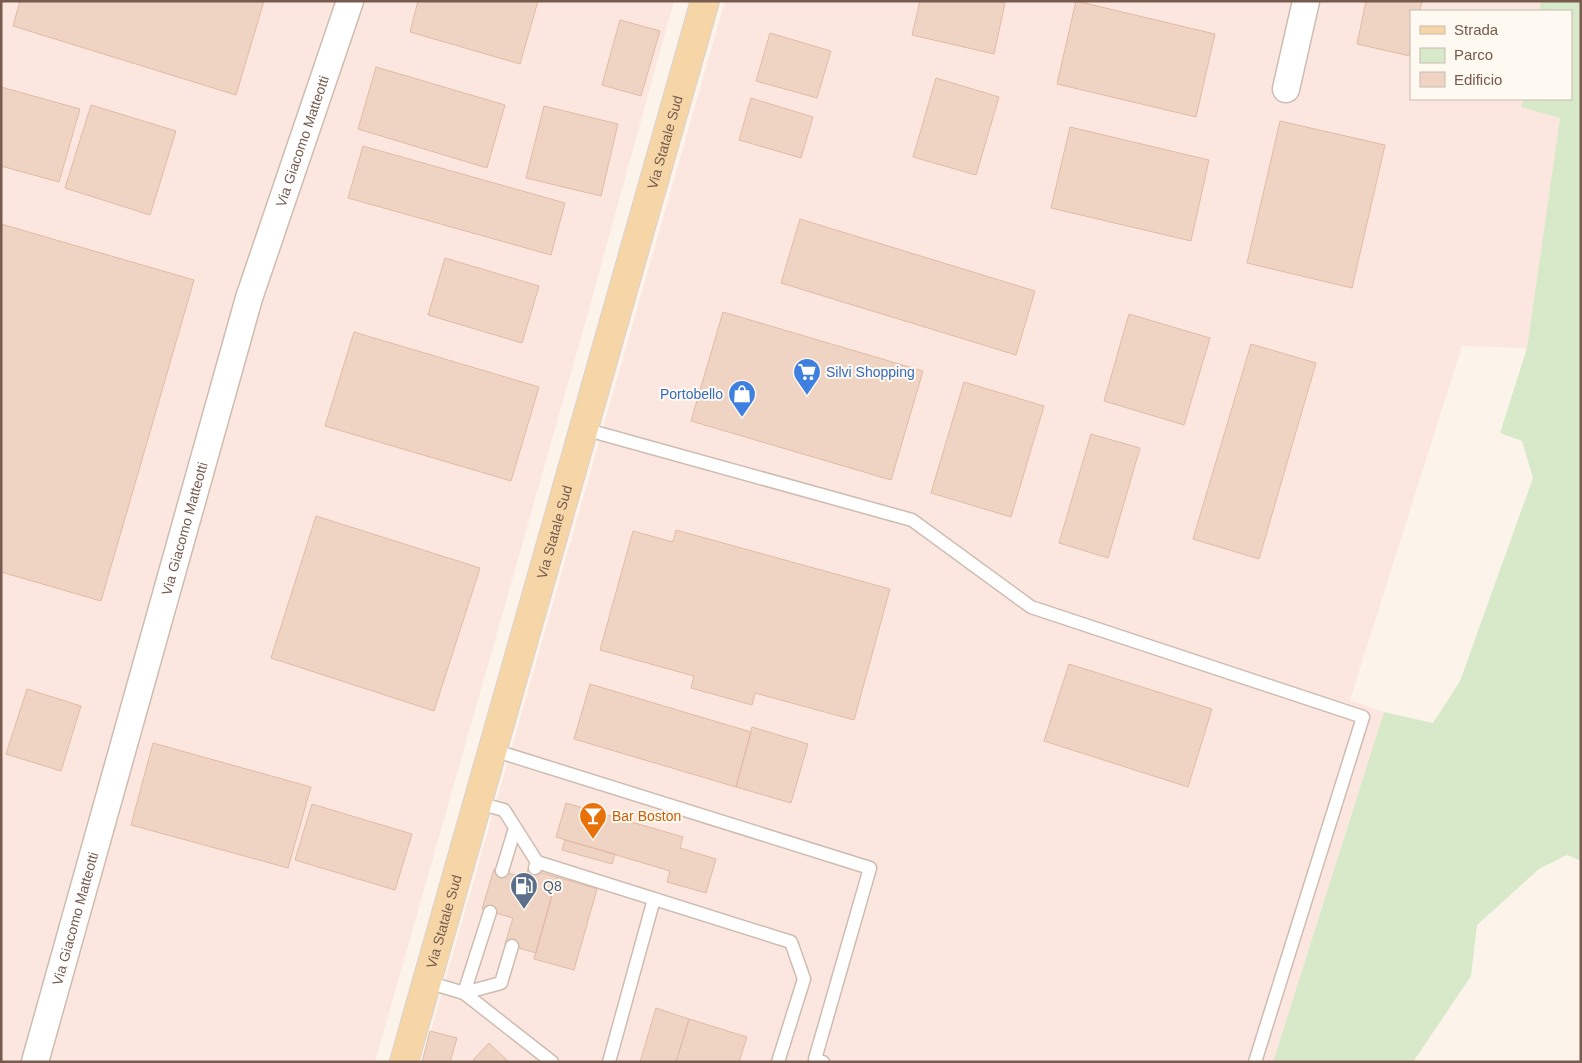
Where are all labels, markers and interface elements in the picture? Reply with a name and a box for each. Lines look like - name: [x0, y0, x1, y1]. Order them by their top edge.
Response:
- legend: [1410, 10, 1572, 100]
- text: Strada: [1454, 21, 1499, 38]
- text: Parco: [1454, 46, 1493, 63]
- text: Edificio: [1454, 71, 1502, 88]
- street label: Via Giacomo Matteotti: [273, 73, 332, 209]
- street label: Via Statale Sud: [644, 94, 686, 191]
- supermarket icon: Silvi Shopping: [792, 357, 822, 396]
- place label: Silvi Shopping: [826, 364, 915, 380]
- shop icon: Portobello: [727, 379, 757, 418]
- place label: Portobello: [660, 386, 723, 402]
- street label: Via Giacomo Matteotti: [158, 460, 211, 597]
- street label: Via Statale Sud: [534, 483, 575, 580]
- bar icon: Bar Boston: [578, 801, 608, 840]
- place label: Bar Boston: [612, 808, 681, 824]
- street label: Via Giacomo Matteotti: [49, 850, 101, 987]
- fuel station icon: Q8: [509, 871, 539, 910]
- street label: Via Statale Sud: [423, 873, 465, 970]
- place label: Q8: [543, 878, 562, 894]

